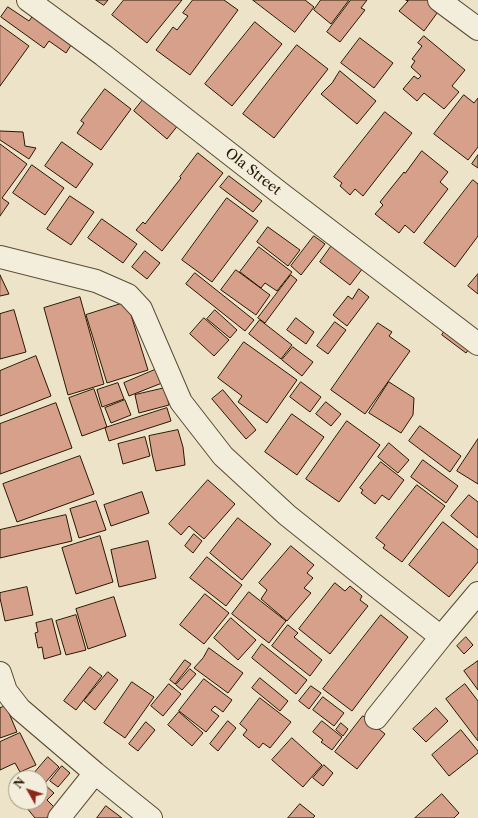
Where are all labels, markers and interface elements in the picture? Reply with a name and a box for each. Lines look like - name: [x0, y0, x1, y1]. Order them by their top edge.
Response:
- street label: Ola Street: [222, 145, 284, 199]
- north arrow: [8, 770, 48, 810]
- text: N: [11, 775, 28, 791]

